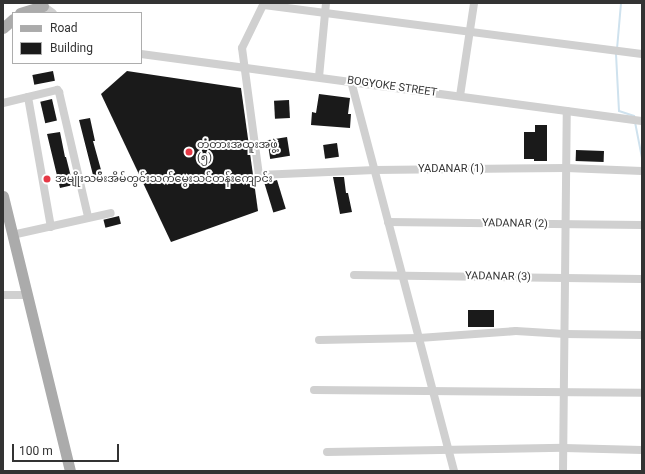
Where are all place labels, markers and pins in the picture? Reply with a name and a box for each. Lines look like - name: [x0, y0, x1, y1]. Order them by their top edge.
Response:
- place label: တံတားအထူးအဖွဲ့ (၅): [197, 139, 278, 165]
- marker: တံတားအထူးအဖွဲ့ (၅): [184, 147, 194, 157]
- place label: အမျိုးသမီးအိမ်တွင်းသက်မွေးသင်တန်းကျောင်း: [55, 172, 273, 186]
- marker: အမျိုးသမီးအိမ်တွင်းသက်မွေးသင်တန်းကျောင်း: [42, 174, 52, 184]

